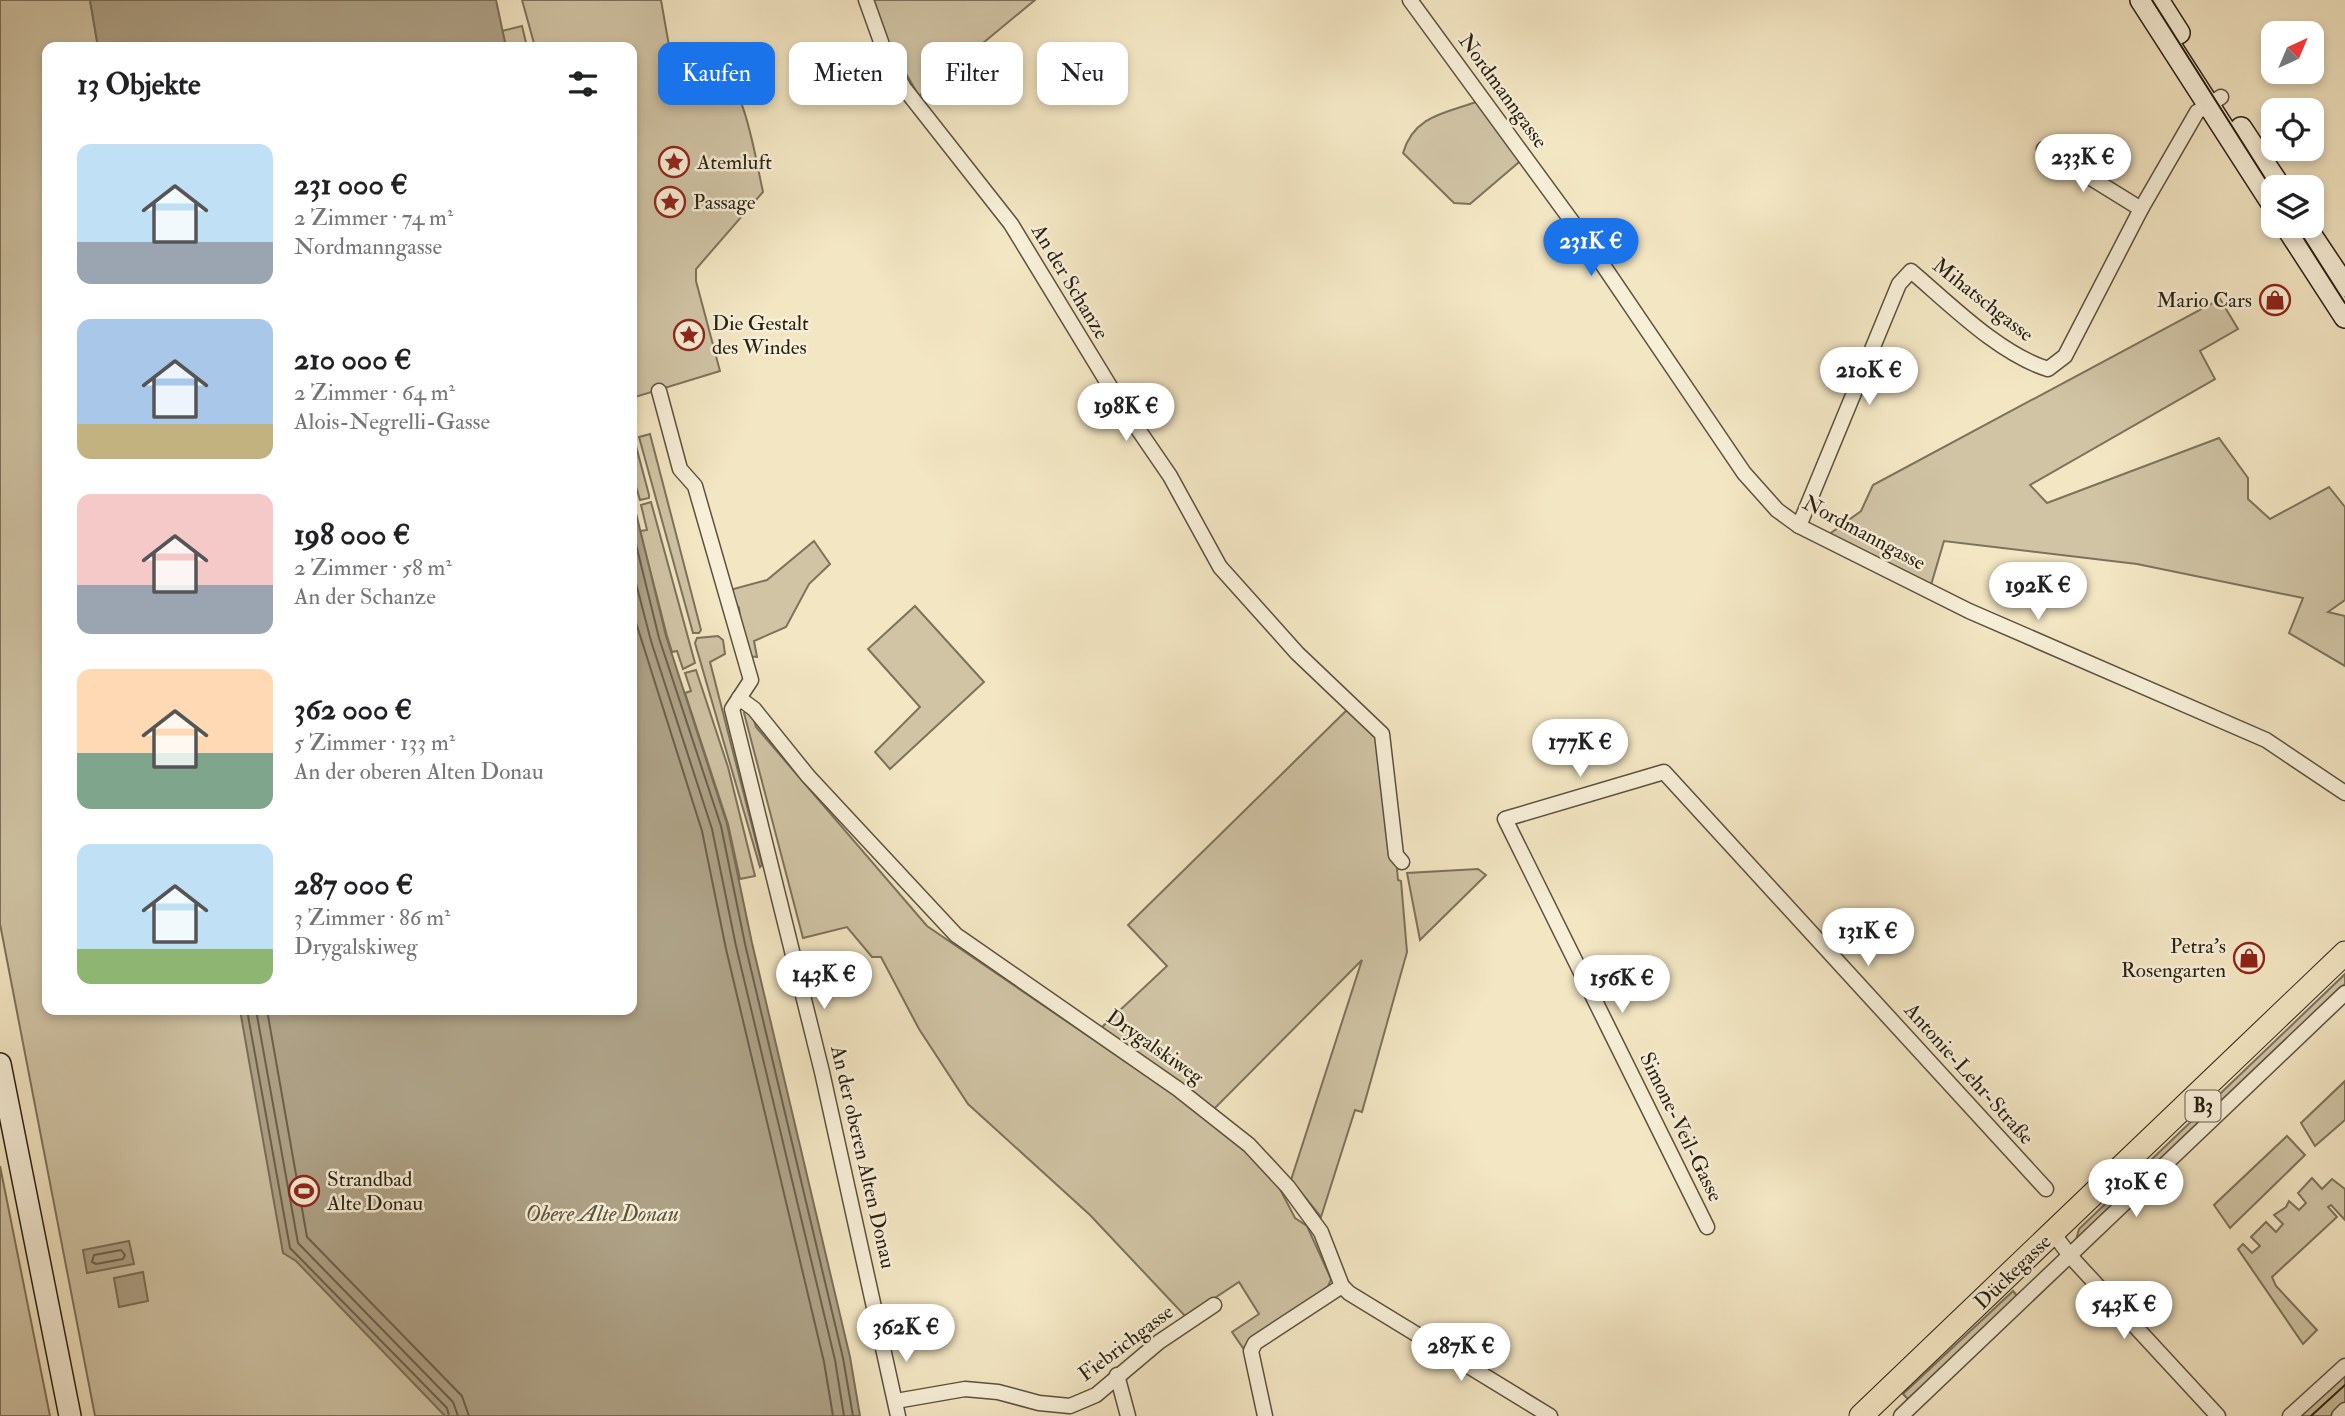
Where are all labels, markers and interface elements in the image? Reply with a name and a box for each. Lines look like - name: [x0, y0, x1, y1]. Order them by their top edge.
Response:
- north arrow: [2261, 21, 2324, 84]
- map controls: [2261, 21, 2324, 238]
- street label: Nordmanngasse: [1452, 28, 1554, 154]
- chip: Kaufen: [658, 42, 775, 105]
- chip: Mieten: [789, 42, 907, 105]
- chip: Filter: [921, 42, 1023, 105]
- chip: Neu: [1037, 42, 1128, 105]
- icon: filters: [564, 65, 602, 103]
- text: 13 Objekte: [77, 66, 201, 103]
- button: locate: [2261, 98, 2324, 161]
- pin: 233K €: [2026, 134, 2140, 194]
- text: 233K €: [2051, 142, 2115, 171]
- place icon: Atemluft: [657, 145, 691, 179]
- place label: Atemluft: [696, 149, 772, 176]
- text: 231 000 €: [294, 166, 408, 203]
- icon: home: [133, 172, 217, 256]
- button: layers: [2261, 175, 2324, 238]
- place icon: Passage: [653, 185, 687, 219]
- place label: Passage: [693, 189, 756, 216]
- text: 2 Zimmer · 74 m²: [294, 203, 453, 232]
- pin: 231K €: [1534, 218, 1648, 278]
- street label: An der Schanze: [1025, 219, 1115, 345]
- text: 231K €: [1559, 226, 1623, 255]
- text: Nordmanngasse: [294, 232, 442, 261]
- street label: Mihatschgasse: [1927, 252, 2039, 348]
- shop icon: Mario Cars: [2258, 283, 2292, 317]
- place label: Mario Cars: [2156, 287, 2252, 314]
- place label: Die Gestalt des Windes: [712, 310, 809, 361]
- place icon: Die Gestalt des Windes: [672, 318, 706, 352]
- text: 210 000 €: [294, 341, 411, 378]
- icon: home: [133, 347, 217, 431]
- pin: 210K €: [1812, 348, 1926, 407]
- text: 210K €: [1836, 355, 1902, 384]
- text: 2 Zimmer · 64 m²: [294, 378, 455, 407]
- pin: 198K €: [1069, 384, 1183, 443]
- text: 198K €: [1093, 391, 1159, 420]
- text: Alois-Negrelli-Gasse: [294, 407, 490, 436]
- street label: Nordmanngasse: [1798, 489, 1930, 577]
- text: 198 000 €: [294, 516, 410, 553]
- icon: home: [133, 522, 217, 606]
- text: 2 Zimmer · 58 m²: [294, 553, 452, 582]
- pin: 192K €: [1981, 562, 2095, 622]
- text: 192K €: [2005, 570, 2071, 599]
- text: An der Schanze: [294, 582, 436, 611]
- text: 362 000 €: [294, 691, 412, 728]
- icon: home: [133, 697, 217, 781]
- pin: 177K €: [1523, 720, 1637, 779]
- text: 177K €: [1548, 727, 1612, 756]
- text: 5 Zimmer · 133 m²: [294, 728, 455, 757]
- text: An der oberen Alten Donau: [294, 757, 544, 786]
- text: 287 000 €: [294, 866, 413, 903]
- icon: home: [133, 872, 217, 956]
- text: 3 Zimmer · 86 m²: [294, 903, 451, 932]
- pin: 131K €: [1811, 908, 1925, 968]
- text: 131K €: [1838, 916, 1898, 945]
- text: Drygalskiweg: [294, 932, 418, 961]
- place label: Petra's Rosengarten: [2121, 933, 2226, 984]
- shop icon: Petra's Rosengarten: [2232, 941, 2266, 975]
- pin: 143K €: [767, 951, 881, 1011]
- pin: 156K €: [1565, 956, 1679, 1015]
- text: 143K €: [792, 959, 856, 988]
- text: 156K €: [1590, 963, 1654, 992]
- street label: Antonie-Lehr-Straße: [1898, 997, 2040, 1151]
- street label: Drygalskiweg: [1101, 1004, 1210, 1091]
- street label: An der oberen Alten Donau: [824, 1042, 902, 1271]
- street label: Simone-Veil-Gasse: [1633, 1048, 1729, 1206]
- road number: B3: [2186, 1090, 2220, 1122]
- pin: 310K €: [2079, 1160, 2193, 1219]
- place label: Strandbad Alte Donau: [326, 1166, 423, 1217]
- text: 310K €: [2104, 1167, 2168, 1196]
- sports icon: Strandbad Alte Donau: [287, 1174, 321, 1208]
- water label: Obere Alte Donau: [525, 1199, 679, 1228]
- street label: Dückegasse: [1969, 1228, 2057, 1315]
- pin: 543K €: [2067, 1282, 2181, 1341]
- text: 543K €: [2091, 1289, 2157, 1318]
- street label: Fiebrichgasse: [1073, 1298, 1179, 1388]
- pin: 362K €: [849, 1304, 963, 1364]
- text: 362K €: [873, 1312, 939, 1341]
- pin: 287K €: [1404, 1324, 1518, 1383]
- text: 287K €: [1427, 1331, 1495, 1360]

